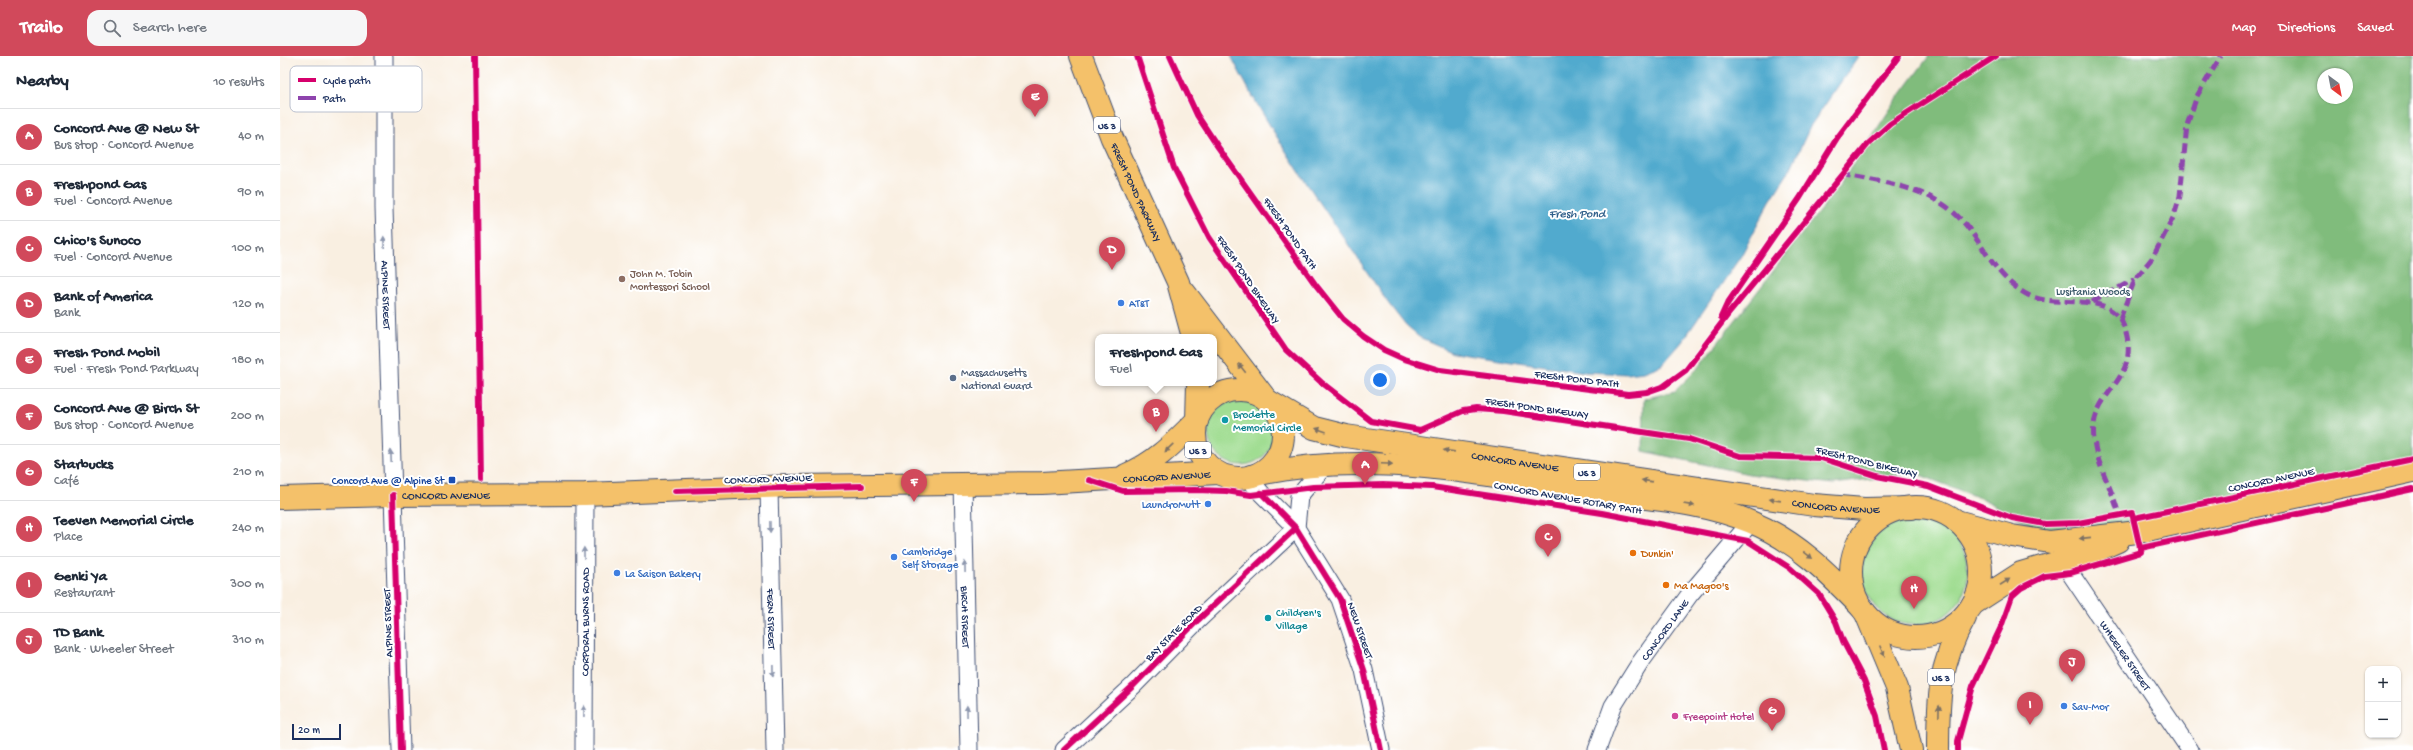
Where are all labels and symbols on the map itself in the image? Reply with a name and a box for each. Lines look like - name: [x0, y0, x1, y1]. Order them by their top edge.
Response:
- legend: [290, 66, 422, 112]
- north arrow: [2317, 68, 2353, 104]
- text: Cycle path: [323, 76, 371, 88]
- pin: E: [1022, 84, 1048, 117]
- text: Path: [322, 94, 346, 106]
- road number: US 3: [1094, 117, 1120, 133]
- street label: FRESH POND PARKWAY: [1107, 141, 1163, 244]
- street label: FRESH POND PATH: [1260, 195, 1319, 273]
- water label: Fresh Pond: [1549, 208, 1607, 222]
- street label: FRESH POND BIKEWAY: [1213, 233, 1281, 327]
- one-way arrow: [381, 236, 388, 248]
- pin: D: [1099, 237, 1125, 270]
- street label: ALPINE STREET: [378, 260, 392, 330]
- place label: John M. Tobin Montessori School: [630, 269, 711, 294]
- marker: John M. Tobin Montessori School: [617, 274, 627, 284]
- park label: Lusitania Woods: [2056, 287, 2131, 299]
- marker: AT&T: [1116, 298, 1126, 308]
- place label: AT&T: [1129, 299, 1150, 311]
- one-way arrow: [1238, 362, 1246, 373]
- place label: Massachusetts National Guard: [961, 368, 1033, 393]
- street label: FRESH POND PATH: [1533, 369, 1620, 391]
- your location: [1370, 370, 1390, 390]
- marker: Massachusetts National Guard: [948, 373, 958, 383]
- street label: FRESH POND BIKEWAY: [1483, 396, 1589, 422]
- pin: B: [1143, 399, 1169, 432]
- place label: Brodette Memorial Circle: [1232, 410, 1302, 435]
- marker: Brodette Memorial Circle: [1220, 415, 1230, 425]
- one-way arrow: [1314, 427, 1326, 433]
- road number: US 3: [1185, 442, 1211, 458]
- one-way arrow: [1164, 443, 1174, 453]
- street label: FRESH POND BIKEWAY: [1814, 444, 1918, 481]
- one-way arrow: [1443, 448, 1455, 454]
- one-way arrow: [388, 449, 394, 462]
- street label: CONCORD AVENUE: [1470, 451, 1560, 475]
- pin: A: [1352, 452, 1378, 485]
- one-way arrow: [1381, 461, 1394, 467]
- road number: US 3: [1574, 464, 1600, 480]
- street label: CONCORD AVENUE: [2227, 466, 2317, 496]
- pin: F: [901, 469, 927, 502]
- street label: CONCORD AVENUE: [1123, 469, 1212, 486]
- street label: CONCORD AVENUE: [724, 472, 813, 488]
- marker: Concord Ave @ Alpine St: [447, 475, 457, 485]
- place label: Concord Ave @ Alpine St: [332, 476, 445, 488]
- one-way arrow: [1640, 478, 1653, 484]
- street label: CONCORD AVENUE ROTARY PATH: [1493, 480, 1643, 518]
- street label: CONCORD AVENUE: [402, 490, 491, 503]
- one-way arrow: [1769, 497, 1781, 503]
- street label: CONCORD AVENUE: [1791, 498, 1881, 517]
- marker: LaundroMutt: [1203, 499, 1213, 509]
- place label: LaundroMutt: [1142, 500, 1201, 512]
- one-way arrow: [1683, 502, 1695, 508]
- one-way arrow: [767, 521, 773, 534]
- pin: C: [1535, 524, 1561, 557]
- one-way arrow: [2079, 535, 2091, 541]
- one-way arrow: [581, 546, 587, 559]
- place label: Cambridge Self Storage: [902, 547, 959, 572]
- marker: Dunkin': [1628, 548, 1638, 558]
- place label: Dunkin': [1640, 549, 1674, 561]
- one-way arrow: [1802, 551, 1813, 560]
- marker: Cambridge Self Storage: [889, 552, 899, 562]
- one-way arrow: [961, 561, 968, 573]
- street label: CORPORAL BURNS ROAD: [580, 567, 593, 676]
- marker: La Saison Bakery: [612, 568, 622, 578]
- place label: La Saison Bakery: [625, 569, 701, 581]
- pin: H: [1901, 576, 1927, 609]
- one-way arrow: [2000, 578, 2010, 586]
- marker: Ma Magoo's: [1661, 580, 1671, 590]
- place label: Ma Magoo's: [1674, 581, 1730, 593]
- street label: BIRCH STREET: [957, 585, 971, 649]
- street label: FERN STREET: [763, 587, 777, 650]
- street label: ALPINE STREET: [382, 588, 396, 658]
- street label: CONCORD LANE: [1640, 597, 1693, 664]
- street label: NEW STREET: [1344, 601, 1375, 661]
- street label: BAY STATE ROAD: [1143, 602, 1206, 665]
- place label: Children's Village: [1275, 608, 1322, 633]
- marker: Children's Village: [1263, 613, 1273, 623]
- street label: WHEELER STREET: [2096, 619, 2152, 694]
- one-way arrow: [1880, 645, 1886, 657]
- pin: J: [2059, 649, 2085, 682]
- one-way arrow: [770, 665, 776, 678]
- road number: US 3: [1928, 669, 1954, 685]
- pin: I: [2017, 692, 2043, 725]
- pin: G: [1759, 698, 1785, 731]
- marker: Sav-Mor: [2059, 701, 2069, 711]
- place label: Sav-Mor: [2072, 702, 2110, 714]
- one-way arrow: [964, 704, 970, 717]
- one-way arrow: [1936, 704, 1942, 717]
- one-way arrow: [581, 705, 588, 717]
- marker: Freepoint Hotel: [1670, 711, 1680, 721]
- place label: Freepoint Hotel: [1682, 712, 1755, 724]
- scale bar: [292, 722, 341, 741]

